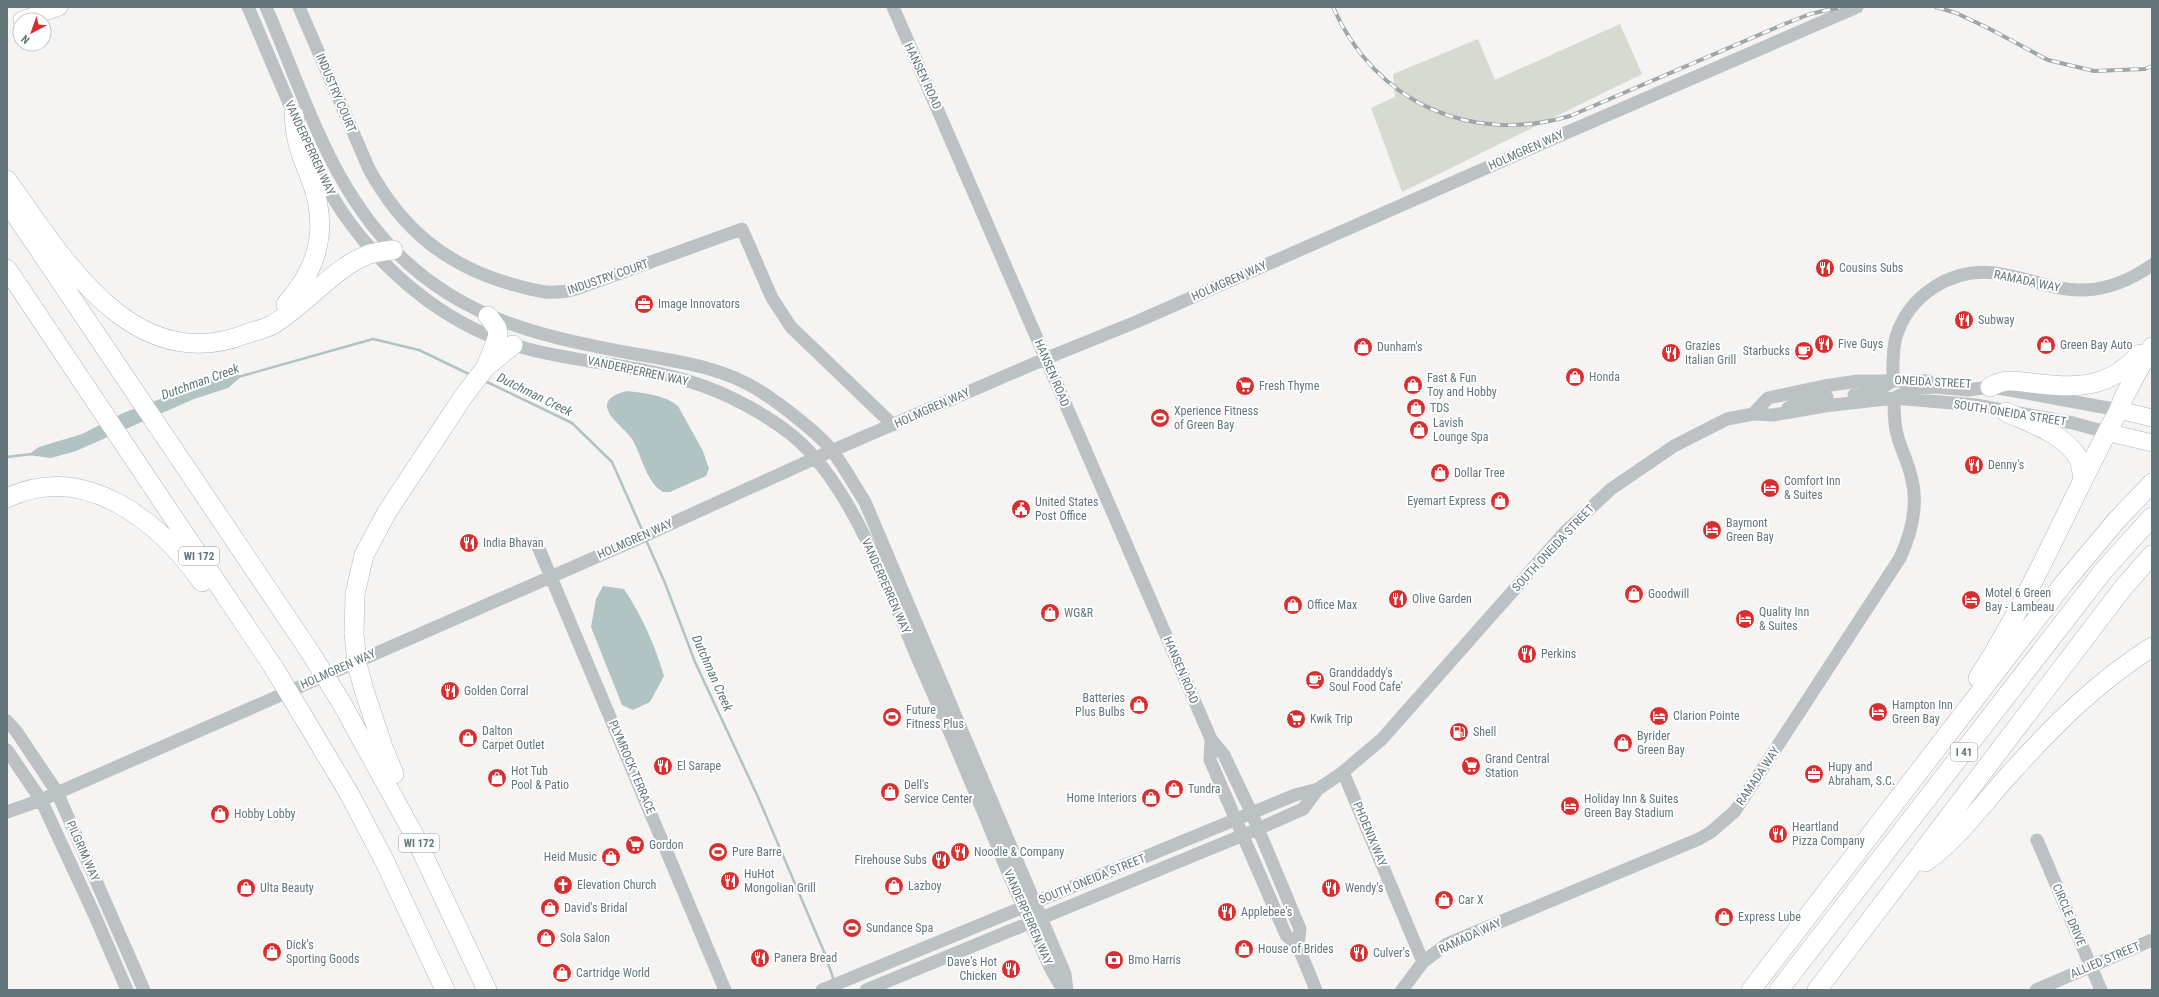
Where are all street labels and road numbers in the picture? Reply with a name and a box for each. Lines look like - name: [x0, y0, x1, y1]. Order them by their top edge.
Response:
- street label: HANSEN ROAD: [902, 41, 945, 111]
- street label: INDUSTRY COURT: [313, 51, 359, 135]
- street label: VANDERPERREN WAY: [282, 98, 338, 198]
- street label: HOLMGREN WAY: [1486, 127, 1566, 173]
- street label: INDUSTRY COURT: [566, 257, 650, 297]
- street label: HOLMGREN WAY: [1189, 258, 1269, 304]
- street label: RAMADA WAY: [1993, 267, 2062, 295]
- street label: HANSEN ROAD: [1032, 337, 1072, 409]
- street label: VANDERPERREN WAY: [586, 353, 690, 389]
- street label: ONEIDA STREET: [1894, 373, 1972, 391]
- street label: HOLMGREN WAY: [892, 385, 972, 431]
- street label: SOUTH ONEIDA STREET: [1953, 397, 2067, 429]
- street label: SOUTH ONEIDA STREET: [1509, 502, 1597, 594]
- street label: HOLMGREN WAY: [595, 516, 675, 562]
- street label: VANDERPERREN WAY: [859, 536, 914, 636]
- road number: WI 172: [179, 547, 219, 565]
- street label: HANSEN ROAD: [1161, 634, 1201, 706]
- street label: HOLMGREN WAY: [298, 646, 378, 692]
- street label: PLYMROCK TERRACE: [606, 718, 658, 816]
- road number: I 41: [1951, 743, 1977, 761]
- street label: RAMADA WAY: [1733, 744, 1783, 808]
- street label: PHOENIX WAY: [1350, 800, 1390, 869]
- street label: PILGRIM WAY: [63, 819, 103, 884]
- road number: WI 172: [399, 834, 439, 852]
- street label: SOUTH ONEIDA STREET: [1037, 851, 1147, 907]
- street label: VANDERPERREN WAY: [1001, 867, 1056, 967]
- street label: CIRCLE DRIVE: [2050, 882, 2088, 948]
- street label: RAMADA WAY: [1437, 915, 1504, 957]
- street label: ALLIED STREET: [2068, 939, 2142, 981]

